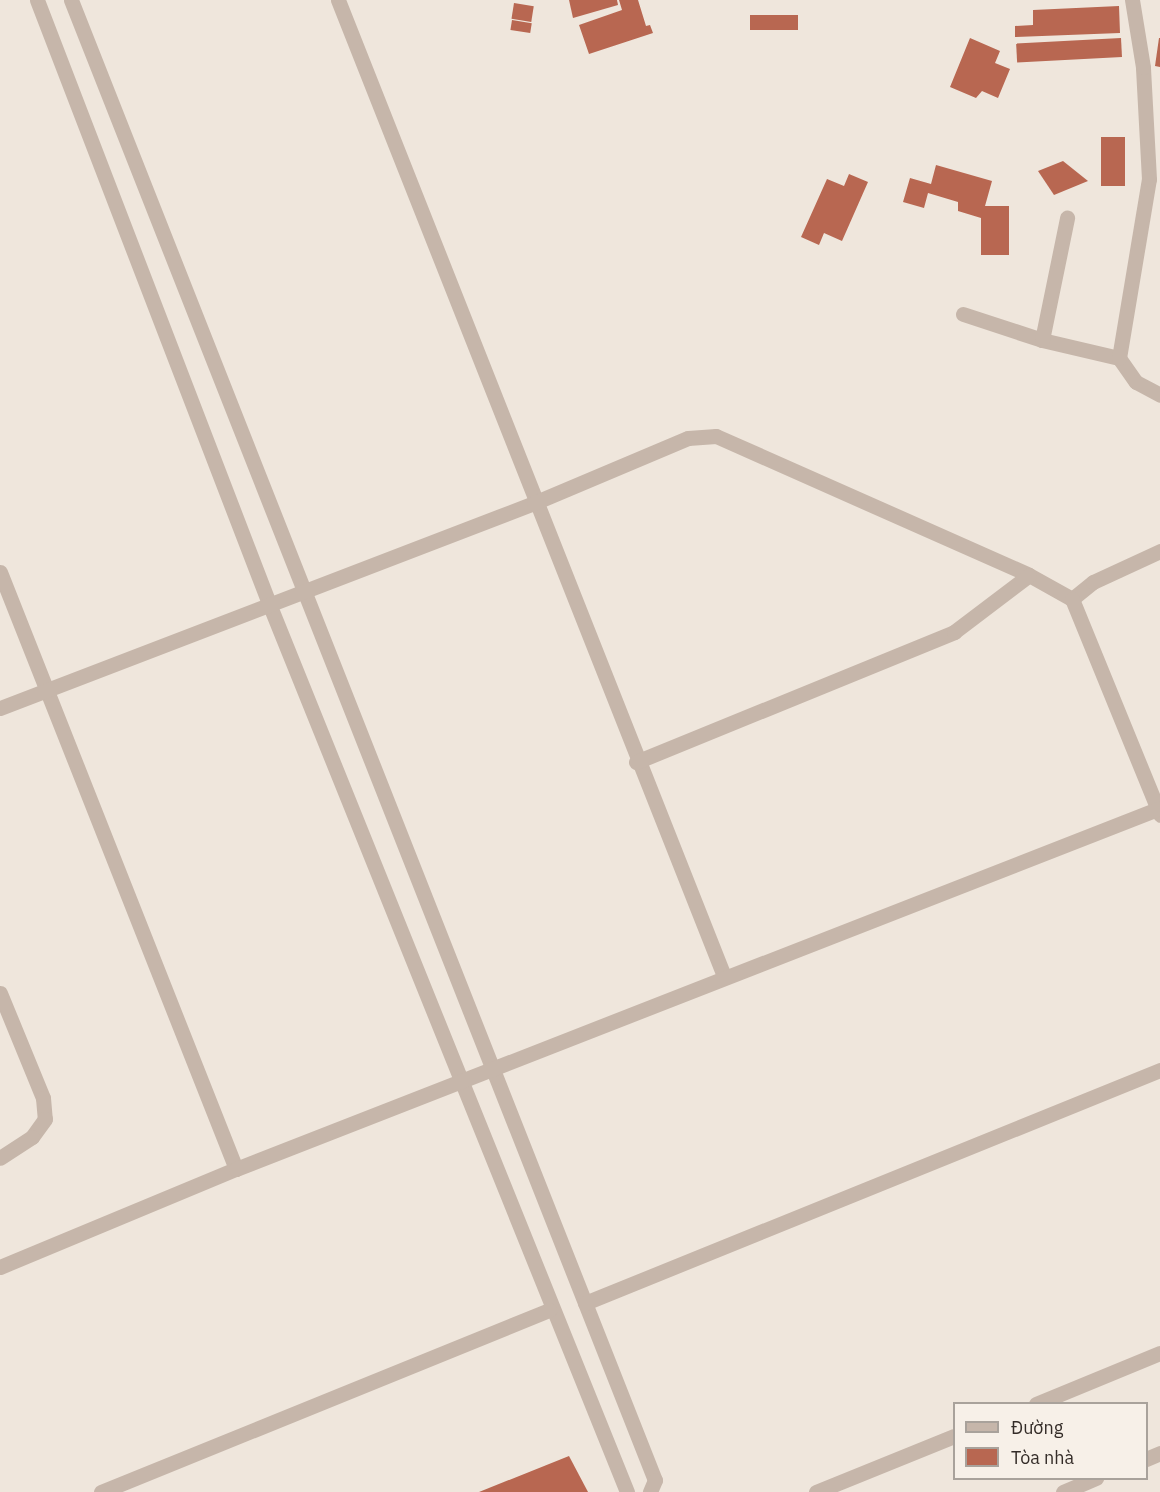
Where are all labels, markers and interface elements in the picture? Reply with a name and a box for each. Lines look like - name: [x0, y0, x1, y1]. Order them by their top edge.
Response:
- legend: [953, 1402, 1148, 1480]
- text: Đường: [1011, 1416, 1063, 1439]
- text: Tòa nhà: [1011, 1446, 1074, 1469]

